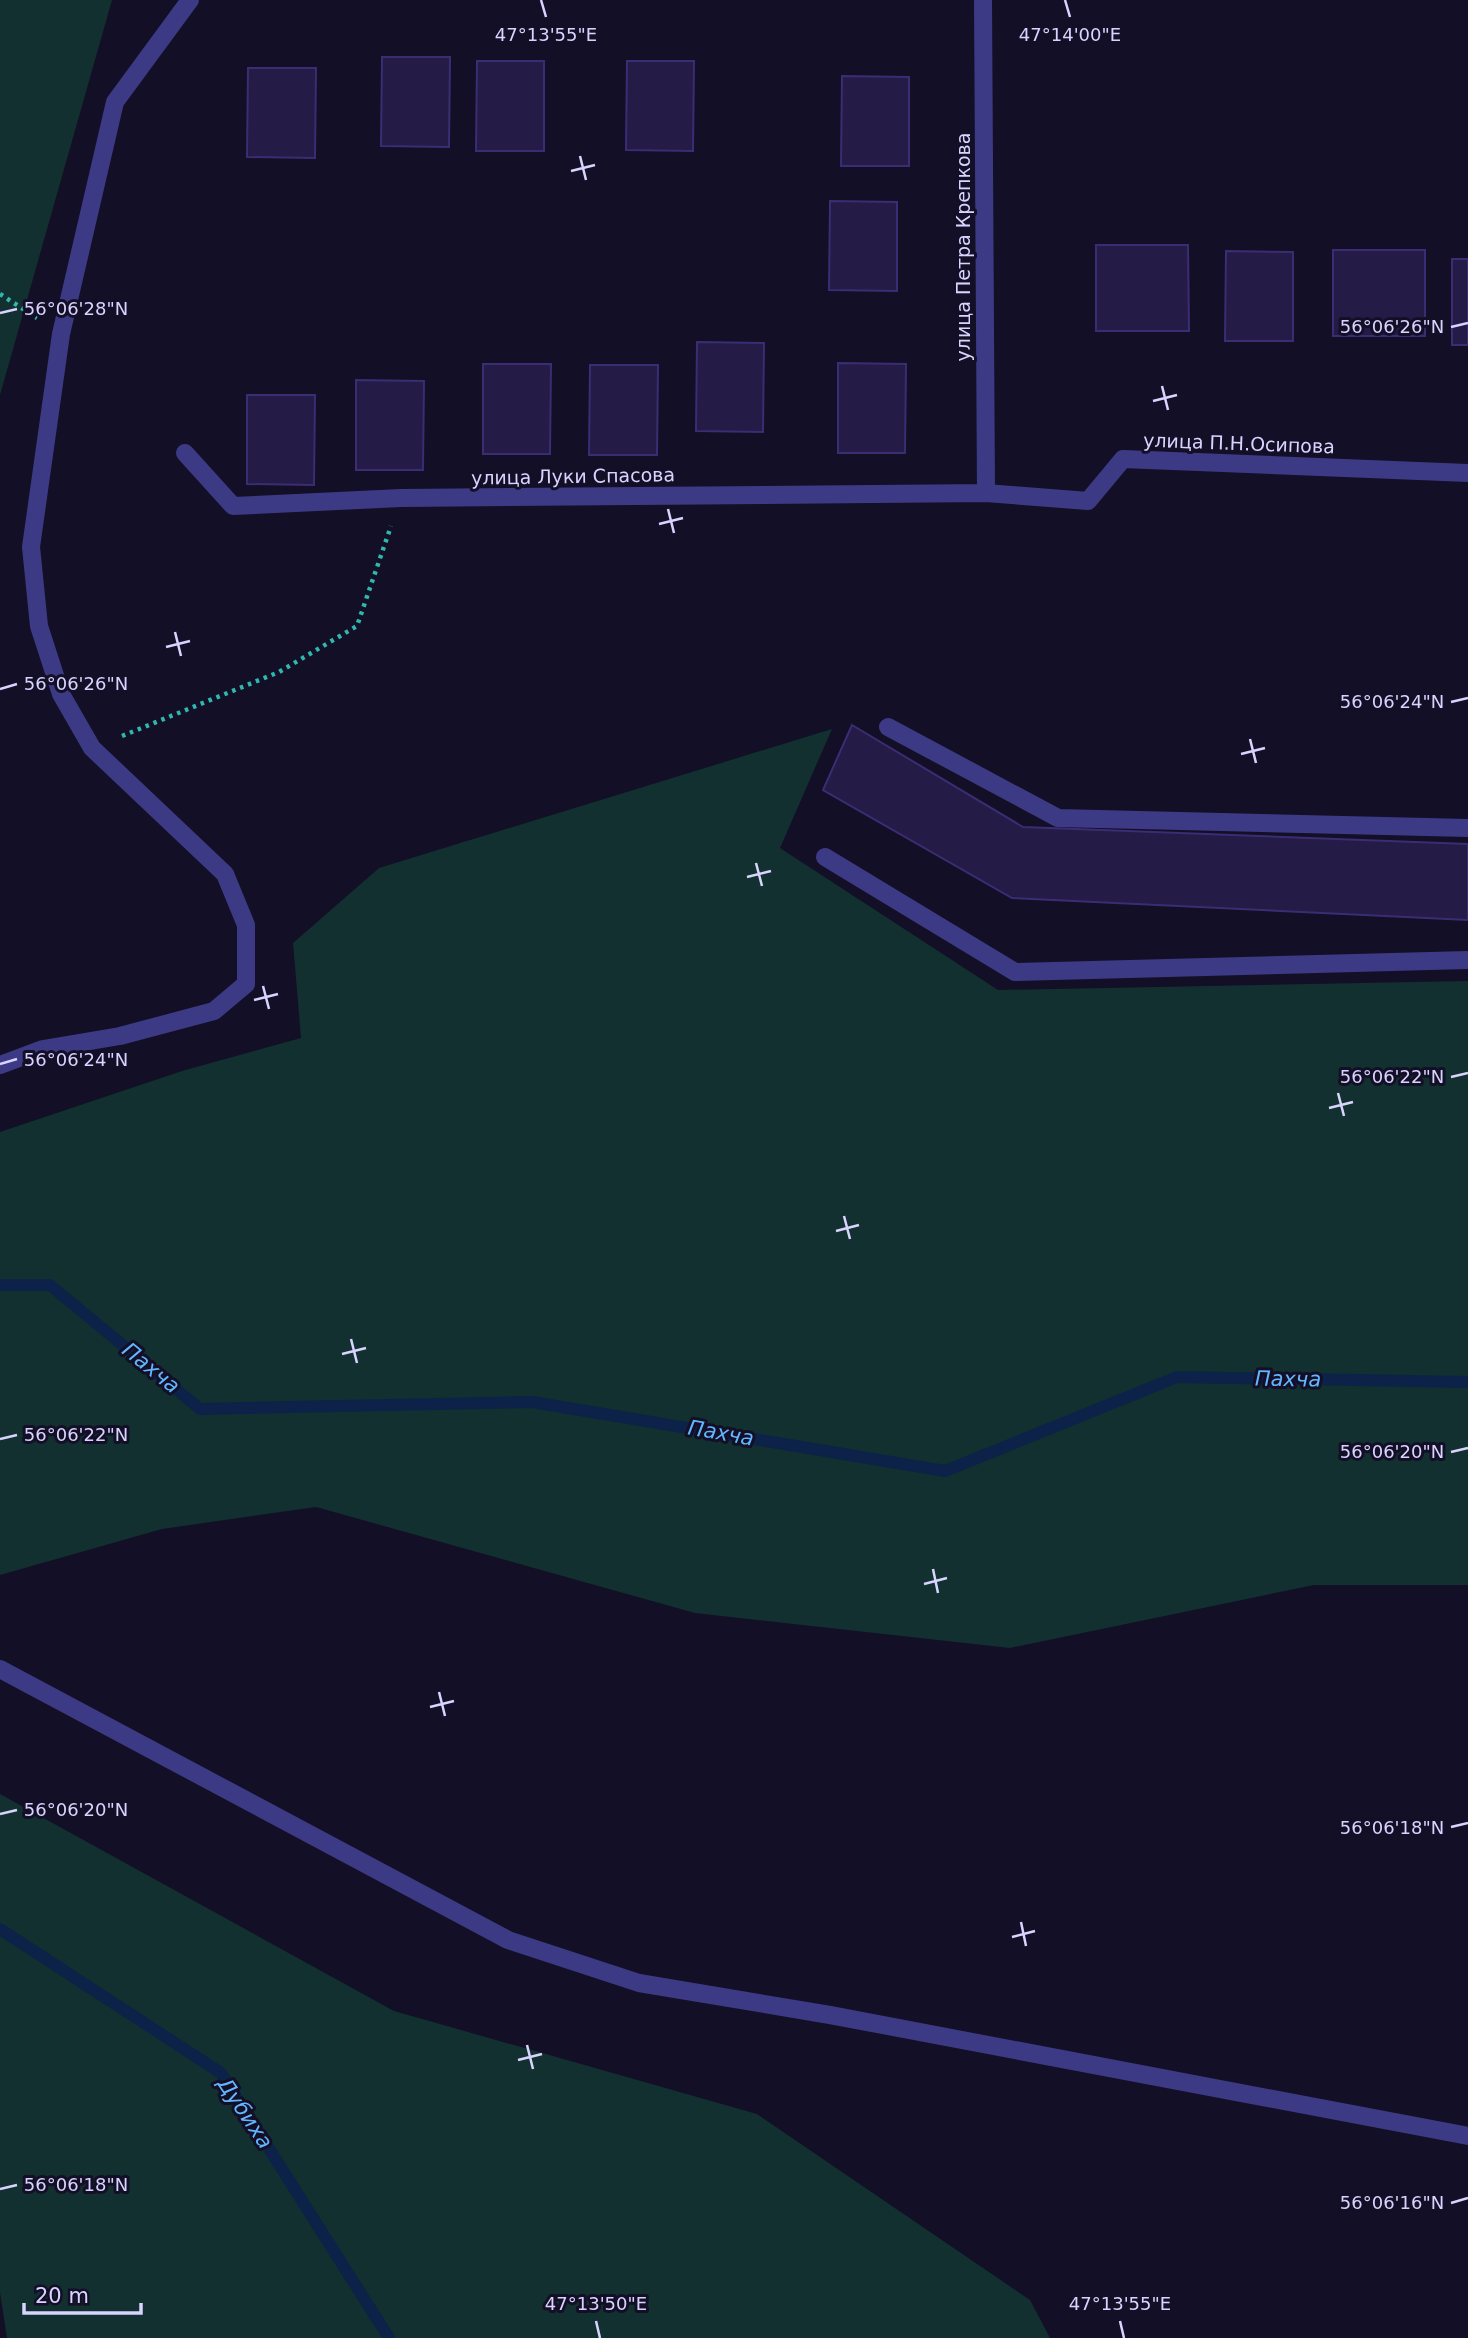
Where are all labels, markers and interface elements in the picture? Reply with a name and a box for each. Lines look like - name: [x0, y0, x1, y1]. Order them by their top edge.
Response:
- text: 47°13'55"E: [495, 24, 597, 45]
- text: 47°14'00"E: [1019, 24, 1121, 45]
- street label: улица Петра Крепкова: [952, 133, 974, 361]
- text: 56°06'28"N: [24, 298, 128, 319]
- text: 56°06'26"N: [1340, 316, 1444, 337]
- street label: улица П.Н.Осипова: [1143, 429, 1335, 457]
- street label: улица Луки Спасова: [471, 463, 675, 489]
- text: 56°06'26"N: [24, 673, 128, 694]
- text: 56°06'24"N: [1340, 691, 1444, 712]
- text: 56°06'24"N: [24, 1049, 128, 1070]
- text: 56°06'22"N: [1340, 1066, 1444, 1087]
- water label: Пахча: [118, 1338, 184, 1398]
- water label: Пахча: [1255, 1366, 1321, 1392]
- water label: Пахча: [686, 1415, 756, 1451]
- text: 56°06'22"N: [24, 1424, 128, 1445]
- text: 56°06'20"N: [1340, 1441, 1444, 1462]
- text: 56°06'20"N: [24, 1799, 128, 1820]
- text: 56°06'18"N: [1340, 1817, 1444, 1838]
- water label: Дубиха: [212, 2072, 278, 2153]
- text: 56°06'18"N: [24, 2174, 128, 2195]
- text: 56°06'16"N: [1340, 2192, 1444, 2213]
- scale bar: [24, 2272, 142, 2316]
- text: 20 m: [35, 2284, 89, 2308]
- text: 47°13'50"E: [545, 2293, 647, 2314]
- text: 47°13'55"E: [1069, 2293, 1171, 2314]

